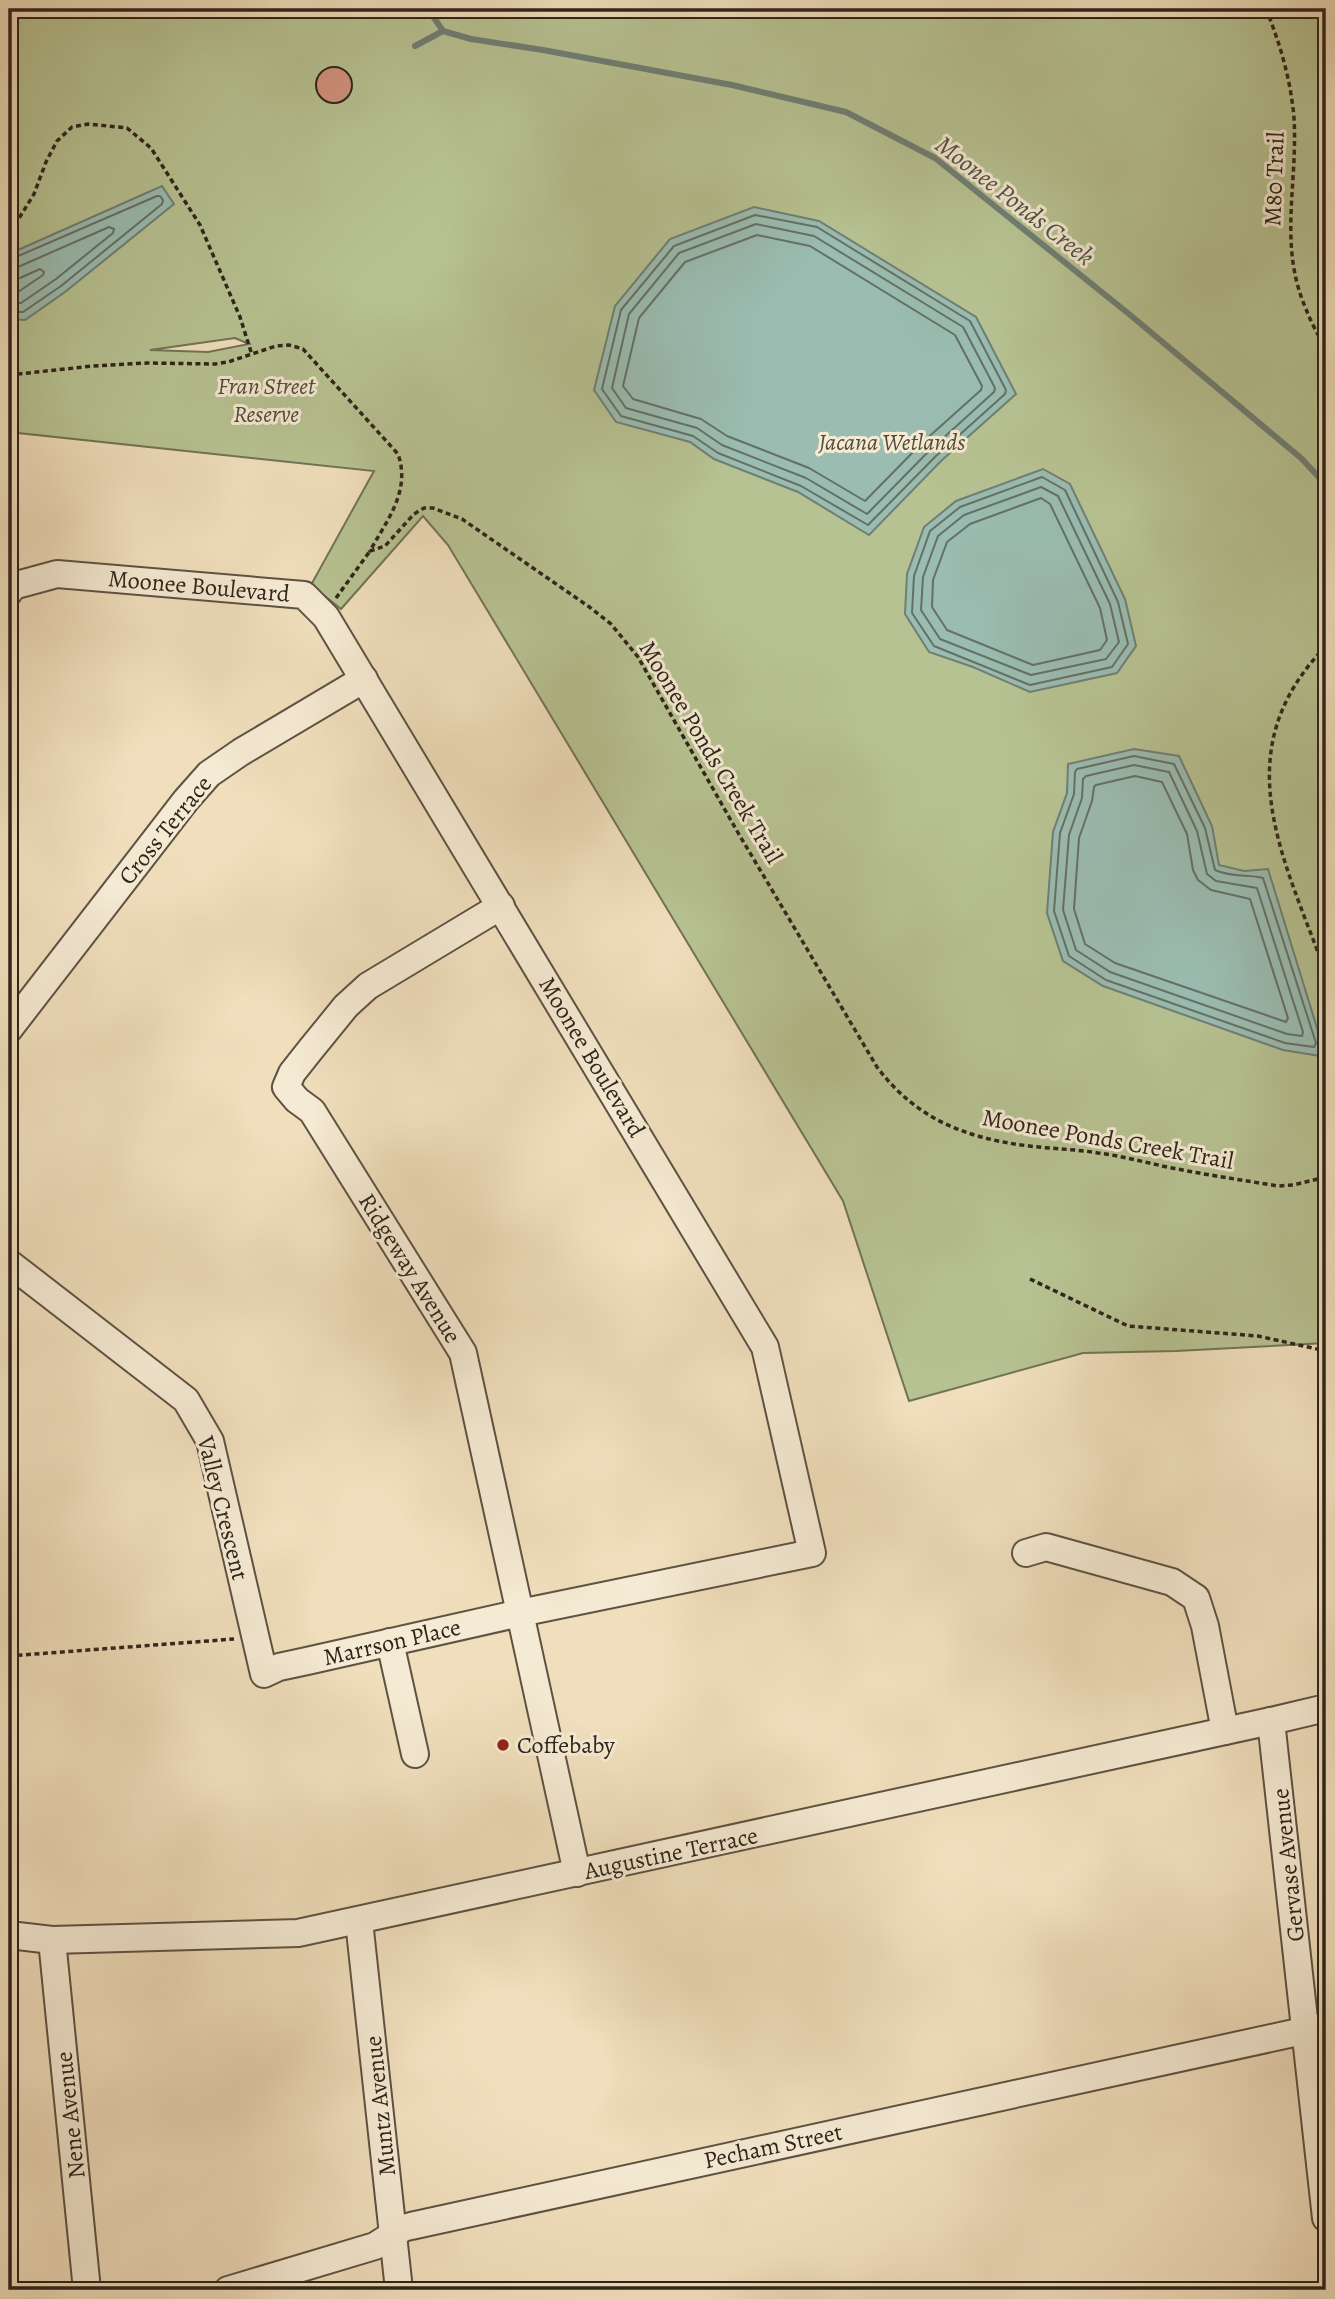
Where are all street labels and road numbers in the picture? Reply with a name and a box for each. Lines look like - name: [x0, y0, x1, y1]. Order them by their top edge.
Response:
- street label: M80 Trail: [1256, 131, 1292, 227]
- street label: Moonee Boulevard: [107, 562, 291, 610]
- street label: Moonee Ponds Creek Trail: [632, 635, 790, 869]
- street label: Cross Terrace: [111, 769, 219, 891]
- street label: Moonee Boulevard: [531, 971, 653, 1143]
- street label: Moonee Ponds Creek Trail: [980, 1101, 1236, 1177]
- street label: Ridgeway Avenue: [351, 1187, 469, 1349]
- street label: Valley Crescent: [189, 1432, 256, 1583]
- street label: Marrson Place: [320, 1611, 464, 1673]
- street label: Gervase Avenue: [1264, 1787, 1312, 1943]
- street label: Augustine Terrace: [580, 1819, 761, 1887]
- street label: Muntz Avenue: [357, 2034, 403, 2178]
- street label: Nene Avenue: [47, 2050, 93, 2180]
- street label: Pecham Street: [701, 2116, 845, 2176]

